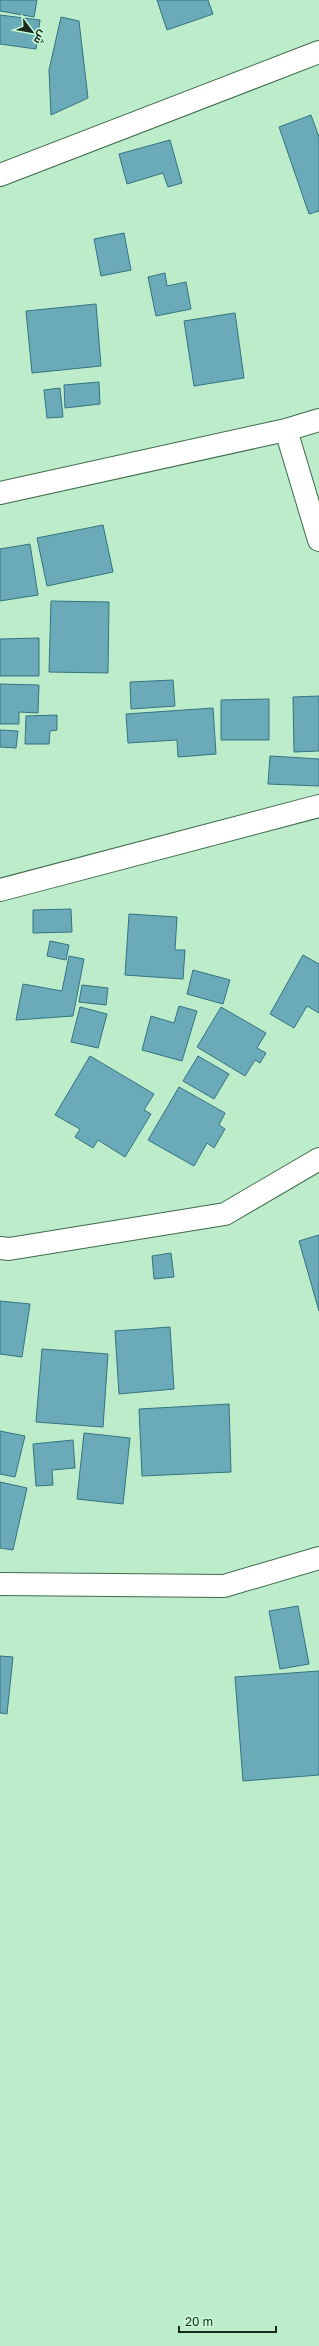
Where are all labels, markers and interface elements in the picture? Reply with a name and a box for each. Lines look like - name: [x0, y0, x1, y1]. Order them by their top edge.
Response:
- north arrow: [12, 12, 52, 52]
- text: ش: [31, 28, 50, 47]
- scale bar: [179, 2308, 276, 2334]
- text: 20 m: [185, 2314, 213, 2329]

